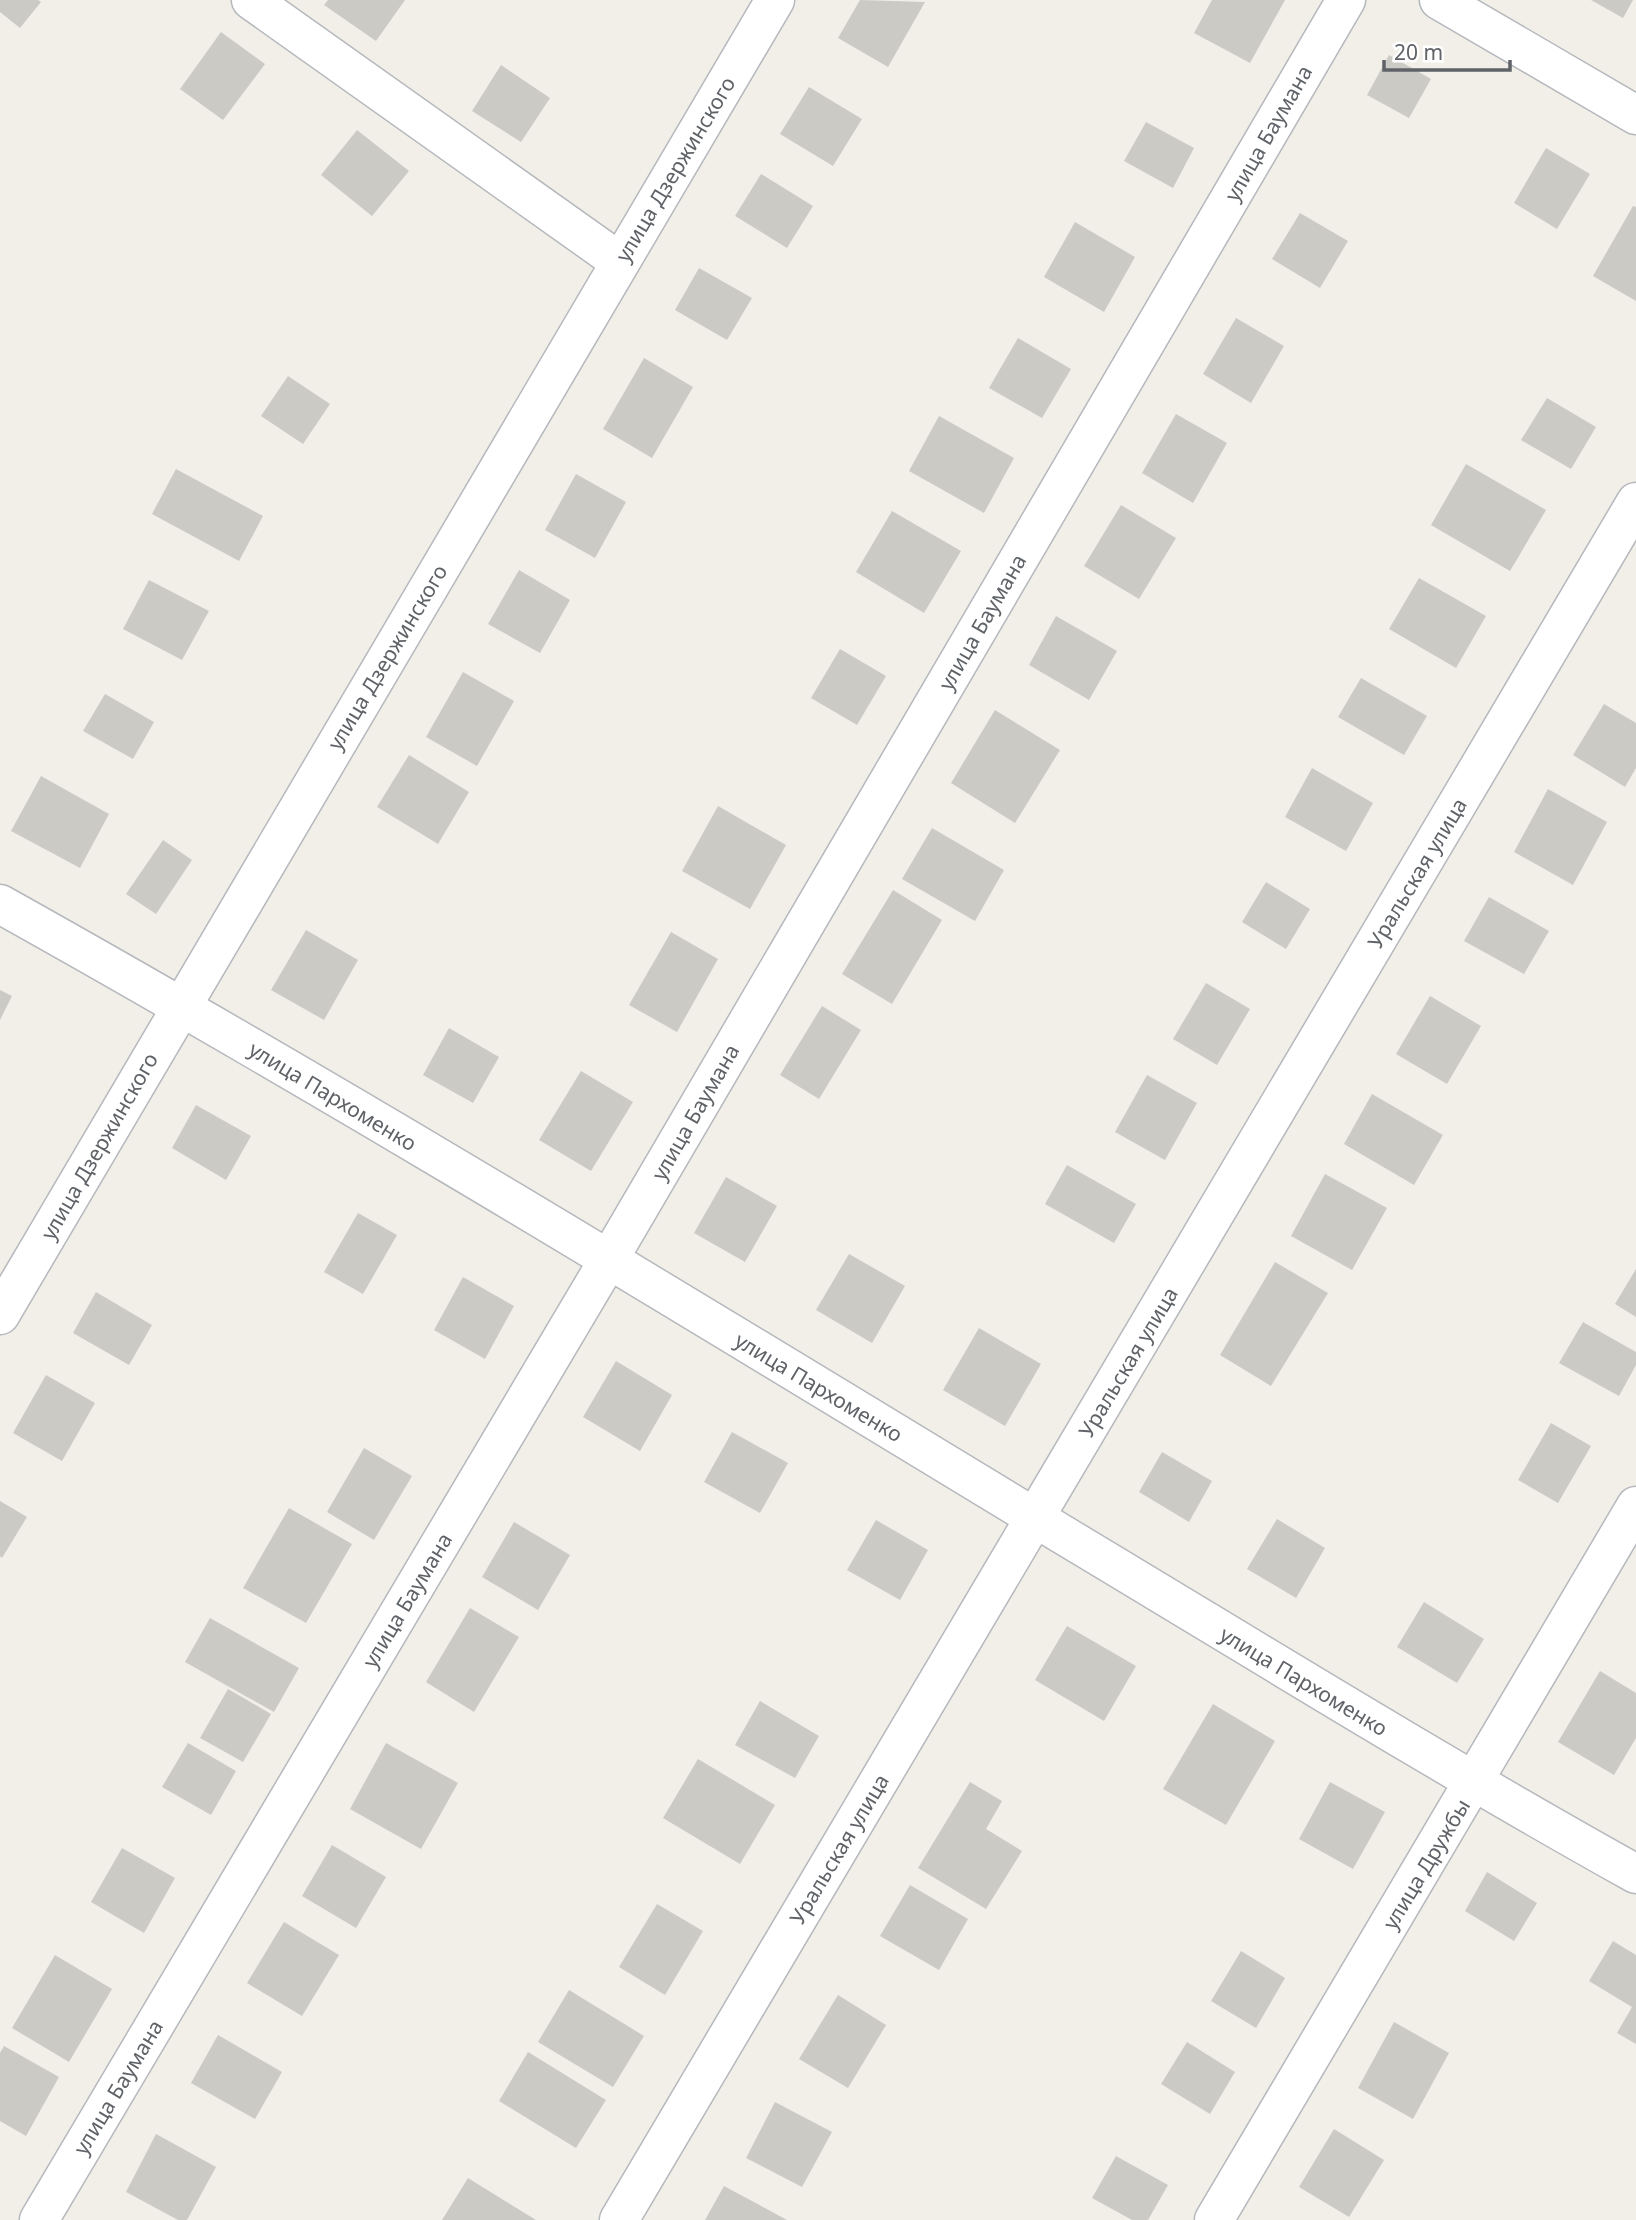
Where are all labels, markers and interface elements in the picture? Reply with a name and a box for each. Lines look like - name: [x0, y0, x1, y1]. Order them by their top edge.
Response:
- scale bar: [1384, 28, 1510, 72]
- text: 20 m: [1394, 38, 1443, 66]
- street label: улица Баумана: [1218, 60, 1318, 206]
- street label: улица Дзержинского: [609, 71, 741, 267]
- street label: улица Баумана: [932, 549, 1032, 695]
- street label: улица Дзержинского: [321, 559, 453, 755]
- street label: Уральская улица: [1361, 793, 1473, 953]
- street label: улица Пархоменко: [244, 1035, 422, 1157]
- street label: улица Баумана: [645, 1039, 745, 1185]
- street label: улица Дзержинского: [34, 1047, 164, 1245]
- street label: Уральская улица: [1072, 1282, 1184, 1442]
- street label: улица Пархоменко: [730, 1326, 908, 1448]
- street label: улица Баумана: [356, 1527, 458, 1673]
- street label: улица Пархоменко: [1215, 1620, 1393, 1742]
- street label: Уральская улица: [783, 1769, 895, 1929]
- street label: улица Дружбы: [1376, 1794, 1476, 1934]
- street label: улица Баумана: [67, 2014, 169, 2160]

